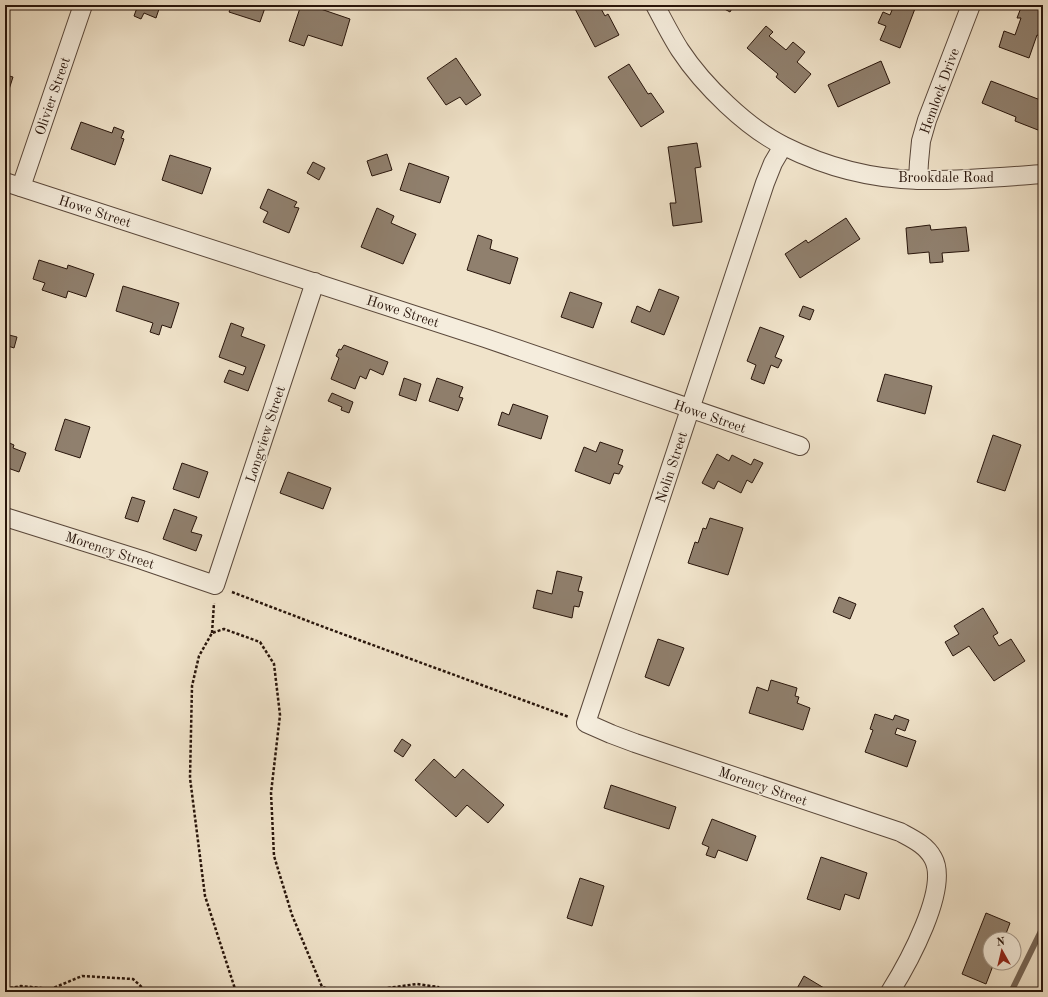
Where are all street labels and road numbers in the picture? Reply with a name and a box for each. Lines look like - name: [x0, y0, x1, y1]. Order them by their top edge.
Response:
- street label: Hemlock Drive: [918, 47, 962, 136]
- street label: Olivier Street: [33, 55, 73, 137]
- street label: Brookdale Road: [898, 171, 994, 185]
- street label: Howe Street: [57, 194, 133, 230]
- street label: Howe Street: [365, 294, 441, 330]
- street label: Longview Street: [244, 384, 288, 484]
- street label: Howe Street: [672, 398, 748, 436]
- street label: Nolin Street: [654, 430, 690, 505]
- street label: Morency Street: [63, 530, 156, 572]
- street label: Morency Street: [716, 765, 809, 809]

